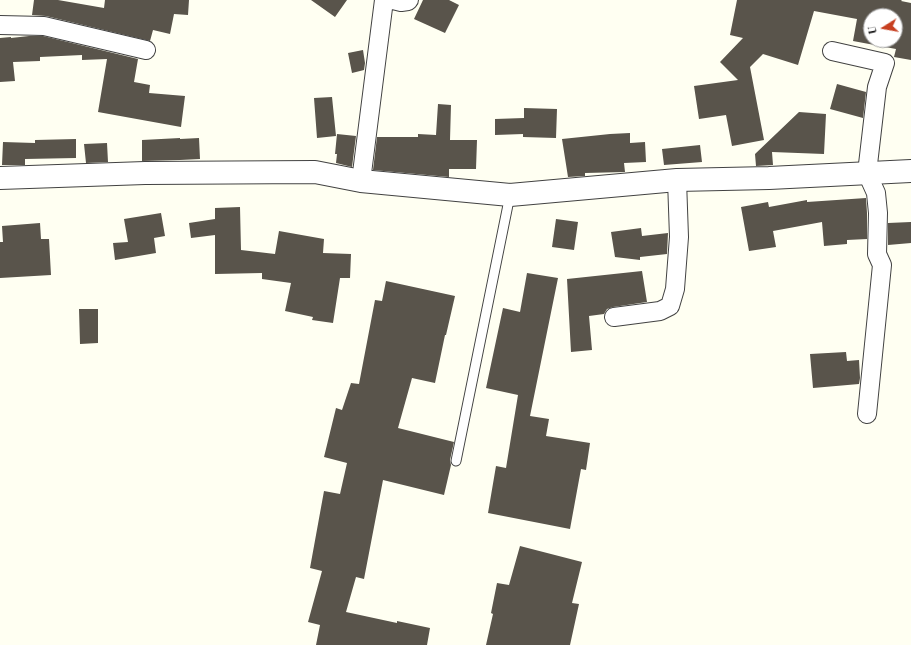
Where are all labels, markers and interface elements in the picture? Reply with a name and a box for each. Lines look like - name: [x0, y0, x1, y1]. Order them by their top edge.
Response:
- north arrow: [863, 8, 903, 48]
- text: U: [864, 25, 880, 35]

